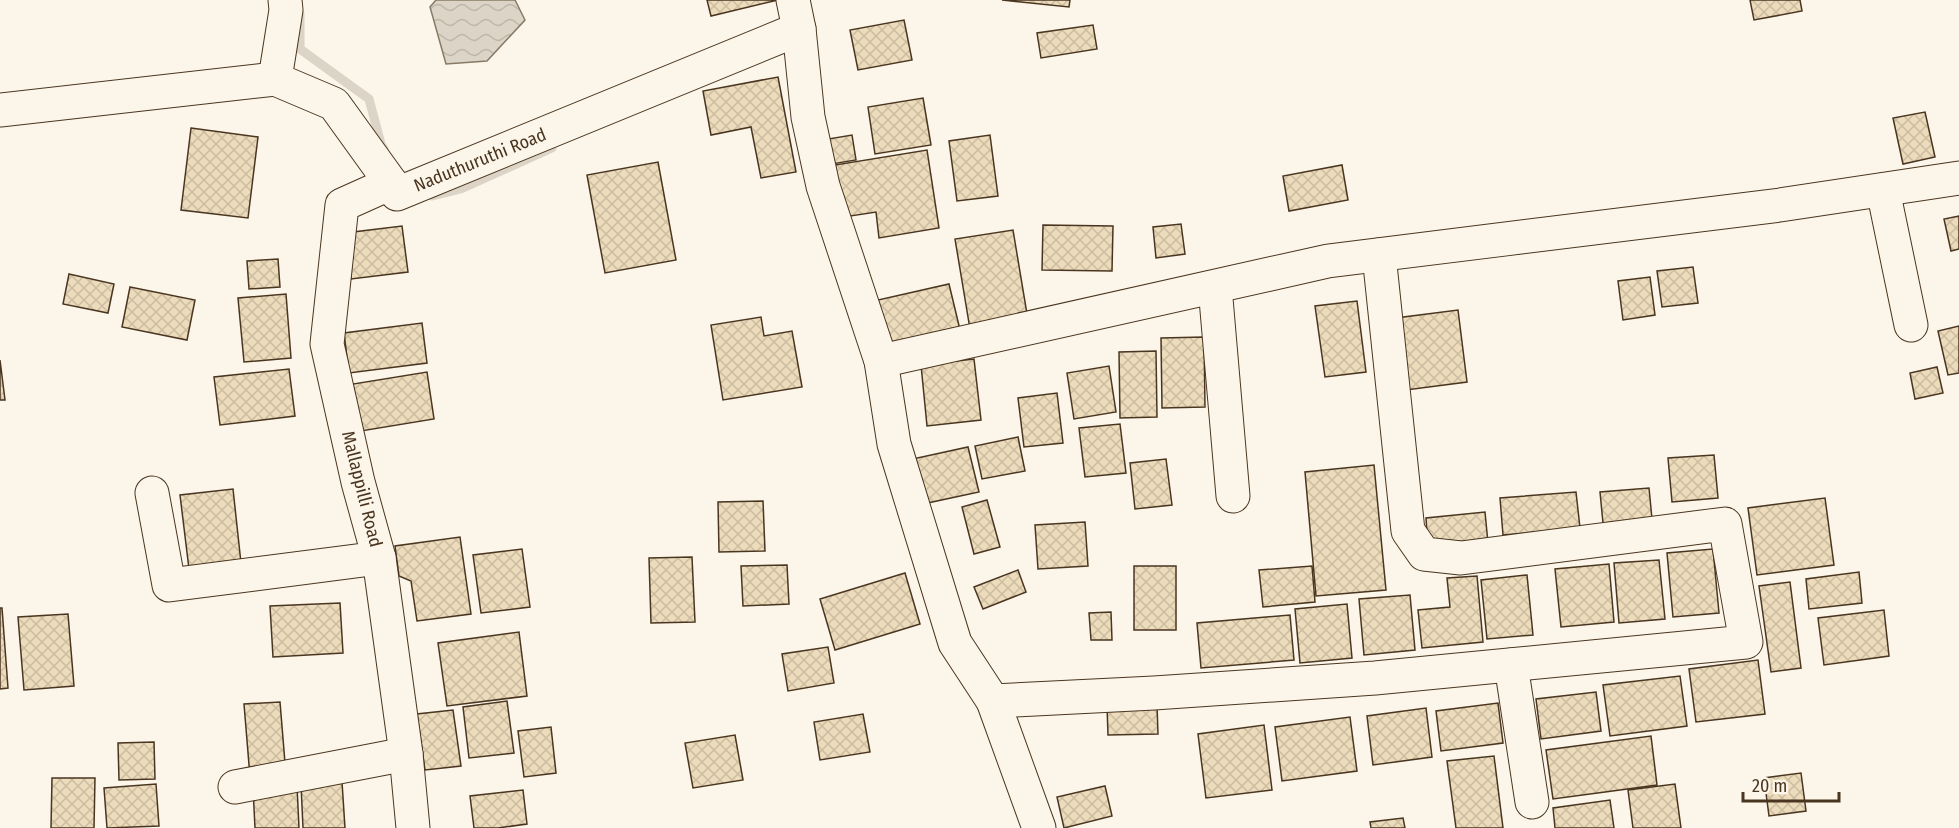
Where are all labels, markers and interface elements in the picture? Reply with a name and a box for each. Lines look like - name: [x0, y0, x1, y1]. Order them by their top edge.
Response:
- street label: Naduthuruthi Road: [411, 123, 549, 197]
- street label: Mallappilli Road: [337, 429, 387, 549]
- scale bar: [1743, 765, 1839, 803]
- text: 20 m: [1752, 775, 1787, 797]

